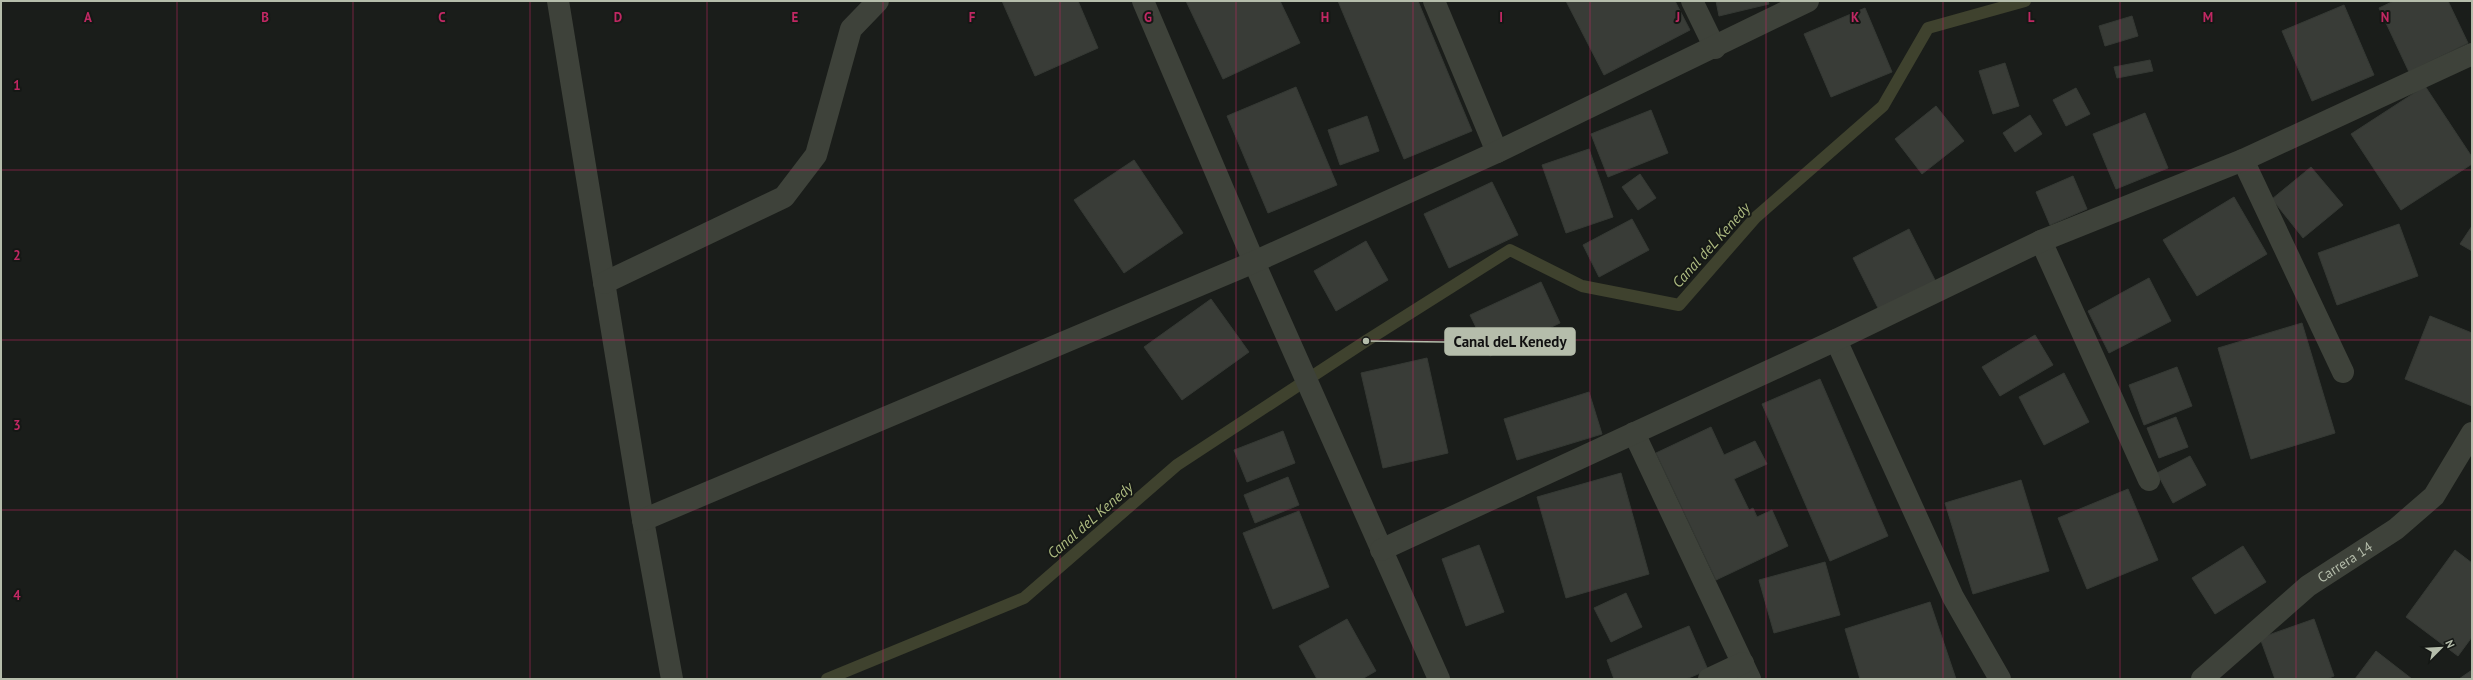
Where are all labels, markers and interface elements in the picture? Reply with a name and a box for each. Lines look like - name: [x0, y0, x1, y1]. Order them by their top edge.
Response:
- text: A: [84, 9, 92, 26]
- text: B: [261, 9, 269, 26]
- text: C: [438, 9, 446, 26]
- text: D: [614, 9, 622, 26]
- text: E: [792, 9, 799, 26]
- text: F: [969, 9, 976, 26]
- text: G: [1144, 9, 1152, 26]
- text: H: [1321, 9, 1329, 26]
- text: I: [1499, 9, 1503, 26]
- text: J: [1675, 9, 1680, 26]
- text: K: [1851, 9, 1859, 26]
- text: L: [2028, 9, 2035, 26]
- text: M: [2203, 9, 2213, 26]
- text: N: [2381, 9, 2389, 26]
- text: 1: [13, 77, 21, 94]
- water label: Canal deL Kenedy: [1668, 198, 1755, 291]
- text: 2: [13, 247, 21, 264]
- callout: Canal deL Kenedy: [1445, 328, 1575, 355]
- text: Canal deL Kenedy: [1453, 332, 1567, 351]
- text: 3: [13, 417, 21, 434]
- water label: Canal deL Kenedy: [1043, 477, 1138, 562]
- street label: Carrera 14: [2314, 537, 2376, 587]
- text: 4: [13, 587, 21, 604]
- north arrow: [2421, 628, 2461, 668]
- text: N: [2442, 638, 2458, 650]

